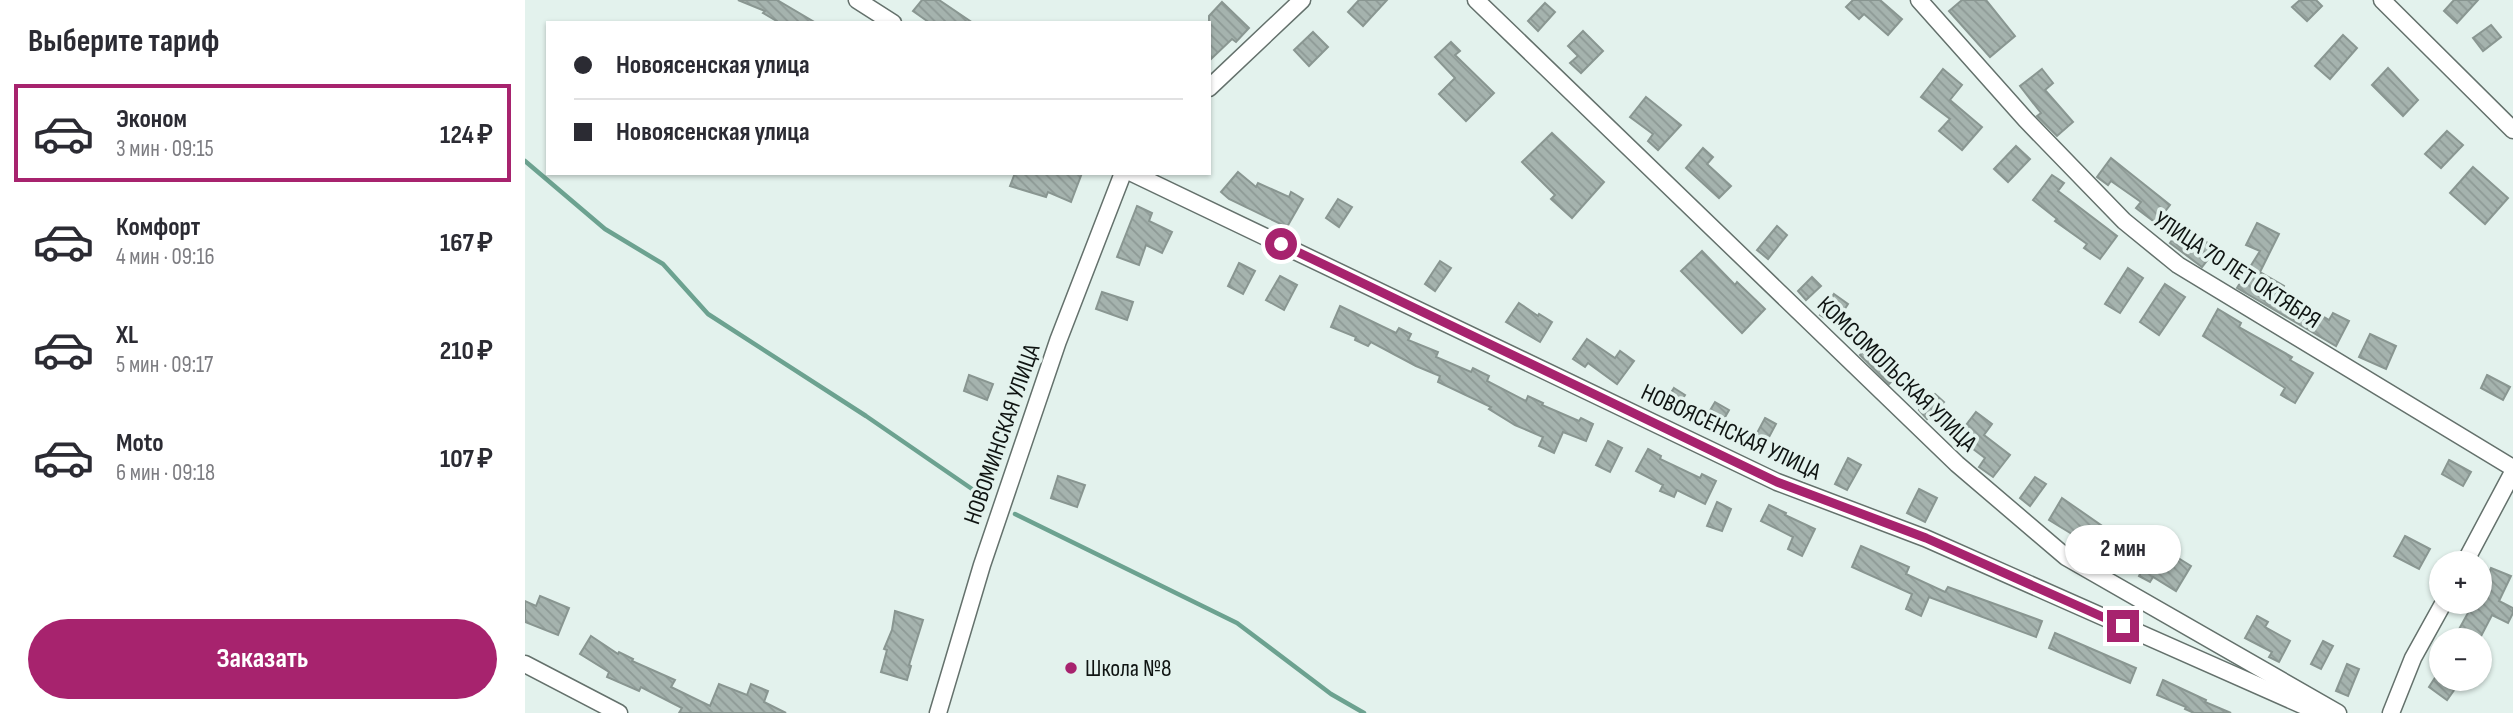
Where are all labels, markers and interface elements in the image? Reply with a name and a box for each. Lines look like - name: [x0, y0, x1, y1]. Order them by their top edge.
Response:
- text: Выберите тариф: [28, 22, 219, 61]
- text: Новоясенская улица: [616, 50, 810, 81]
- icon: car: [32, 102, 95, 165]
- text: Эконом: [116, 104, 187, 135]
- text: Новоясенская улица: [616, 117, 810, 148]
- text: 124 ₽: [440, 120, 493, 151]
- text: 3 мин · 09:15: [116, 135, 214, 163]
- street label: УЛИЦА 70 ЛЕТ ОКТЯБРЯ: [2148, 205, 2326, 335]
- icon: car: [32, 210, 95, 273]
- text: Комфорт: [116, 212, 200, 243]
- text: 167 ₽: [440, 228, 493, 259]
- route start: [1265, 228, 1297, 260]
- text: 4 мин · 09:16: [116, 243, 215, 271]
- street label: КОМСОМОЛЬСКАЯ УЛИЦА: [1811, 290, 1983, 458]
- icon: car: [32, 318, 95, 381]
- text: XL: [116, 320, 138, 351]
- text: 210 ₽: [440, 336, 493, 367]
- street label: НОВОМИНСКАЯ УЛИЦА: [958, 339, 1047, 528]
- text: 5 мин · 09:17: [116, 351, 213, 379]
- street label: НОВОЯСЕНСКАЯ УЛИЦА: [1637, 378, 1826, 487]
- icon: car: [32, 426, 95, 489]
- text: Moto: [116, 428, 164, 459]
- text: 107 ₽: [440, 444, 493, 475]
- text: 6 мин · 09:18: [116, 459, 215, 487]
- callout: 2 мин: [2065, 524, 2181, 574]
- text: 2 мин: [2100, 535, 2146, 563]
- map controls: [2429, 551, 2492, 691]
- button: +: [2429, 551, 2492, 614]
- route end: [2107, 610, 2139, 642]
- button: Заказать: [28, 619, 497, 699]
- button: −: [2429, 628, 2492, 691]
- place label: Школа №8: [1085, 654, 1171, 683]
- marker: Школа №8: [1063, 660, 1079, 676]

